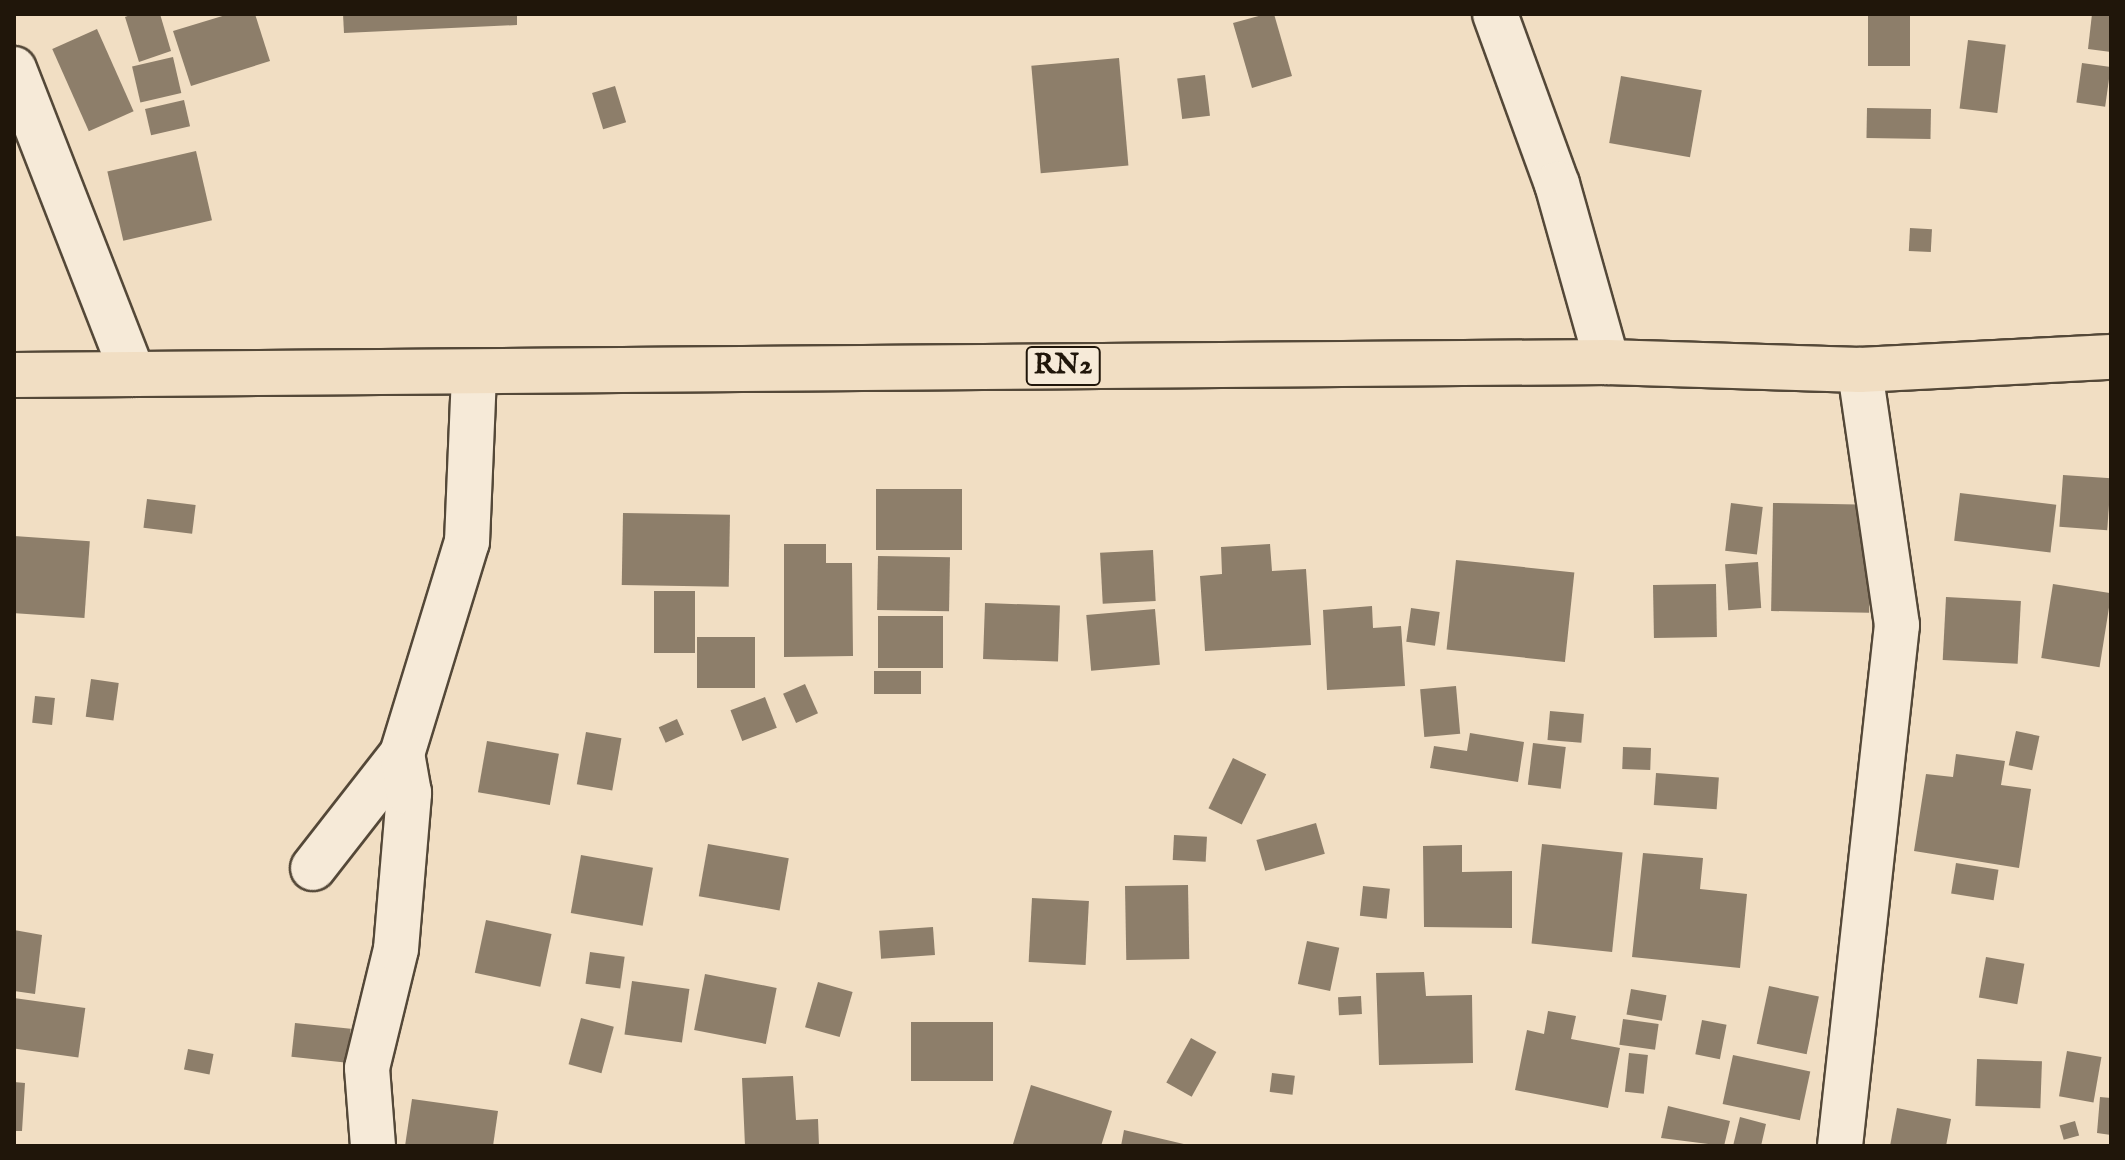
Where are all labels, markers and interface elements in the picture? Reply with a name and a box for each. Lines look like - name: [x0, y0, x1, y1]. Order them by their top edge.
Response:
- road number: RN2: [1025, 342, 1101, 390]

